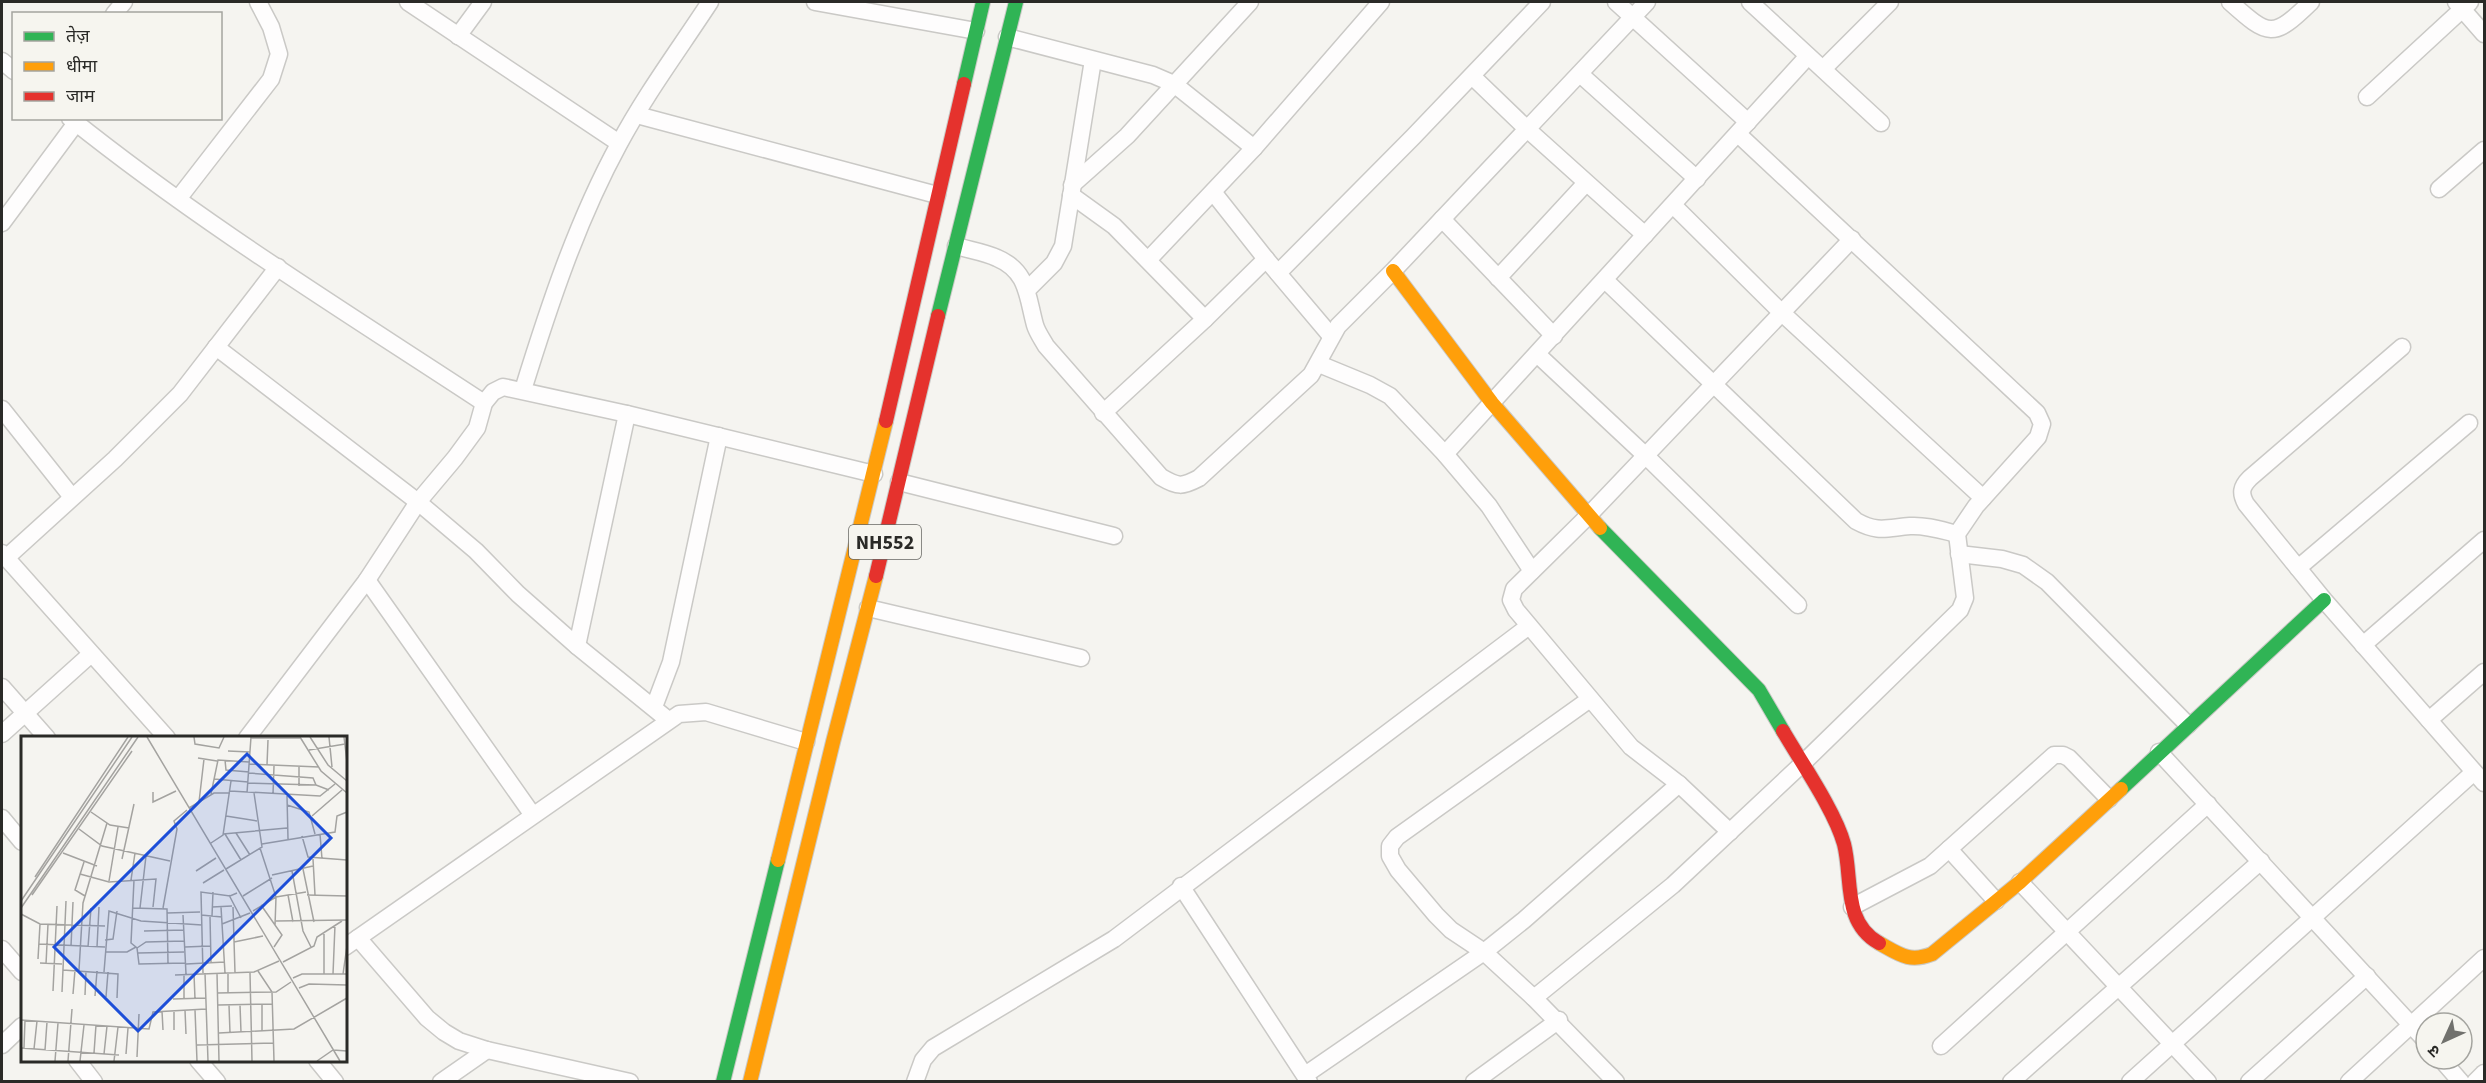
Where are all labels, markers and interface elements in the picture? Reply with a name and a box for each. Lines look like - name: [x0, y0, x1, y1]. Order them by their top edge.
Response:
- legend: [12, 12, 222, 120]
- text: तेज़: [66, 24, 90, 49]
- text: धीमा: [66, 54, 97, 79]
- text: जाम: [66, 84, 96, 109]
- road number: NH552: [849, 525, 921, 559]
- inset map: [21, 736, 346, 1062]
- north arrow: [2414, 1011, 2474, 1071]
- text: उ: [2423, 1039, 2445, 1062]

